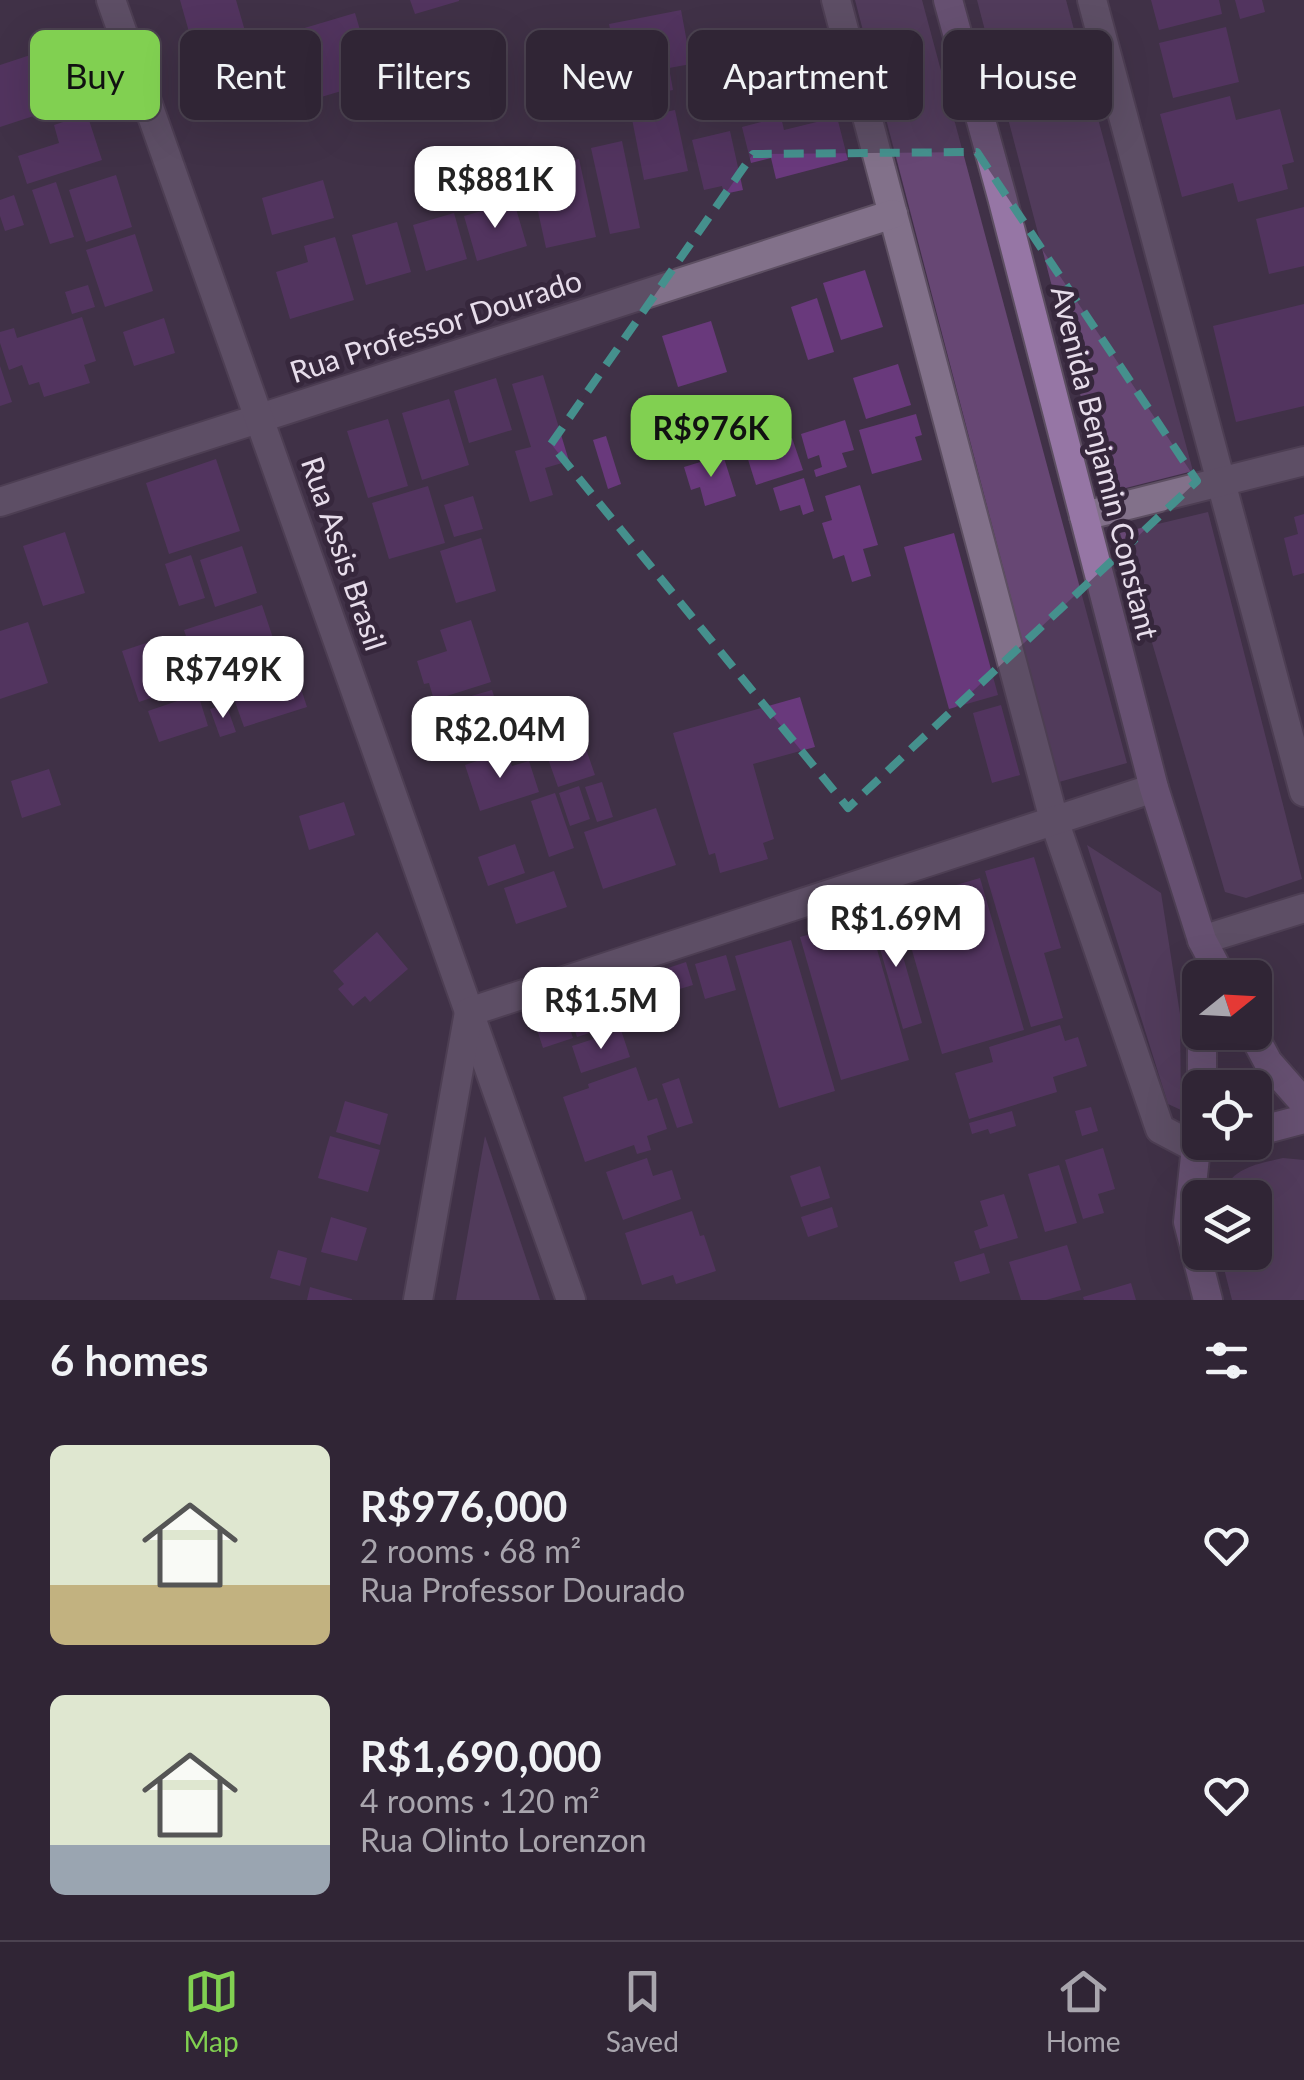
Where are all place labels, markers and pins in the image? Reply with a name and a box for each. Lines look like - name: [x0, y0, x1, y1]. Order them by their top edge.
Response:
- pin: R$881K: [414, 146, 576, 231]
- pin: R$976K: [630, 395, 792, 480]
- pin: R$749K: [142, 636, 304, 721]
- pin: R$2.04M: [408, 696, 592, 781]
- pin: R$1.69M: [804, 885, 988, 970]
- pin: R$1.5M: [520, 967, 682, 1052]

